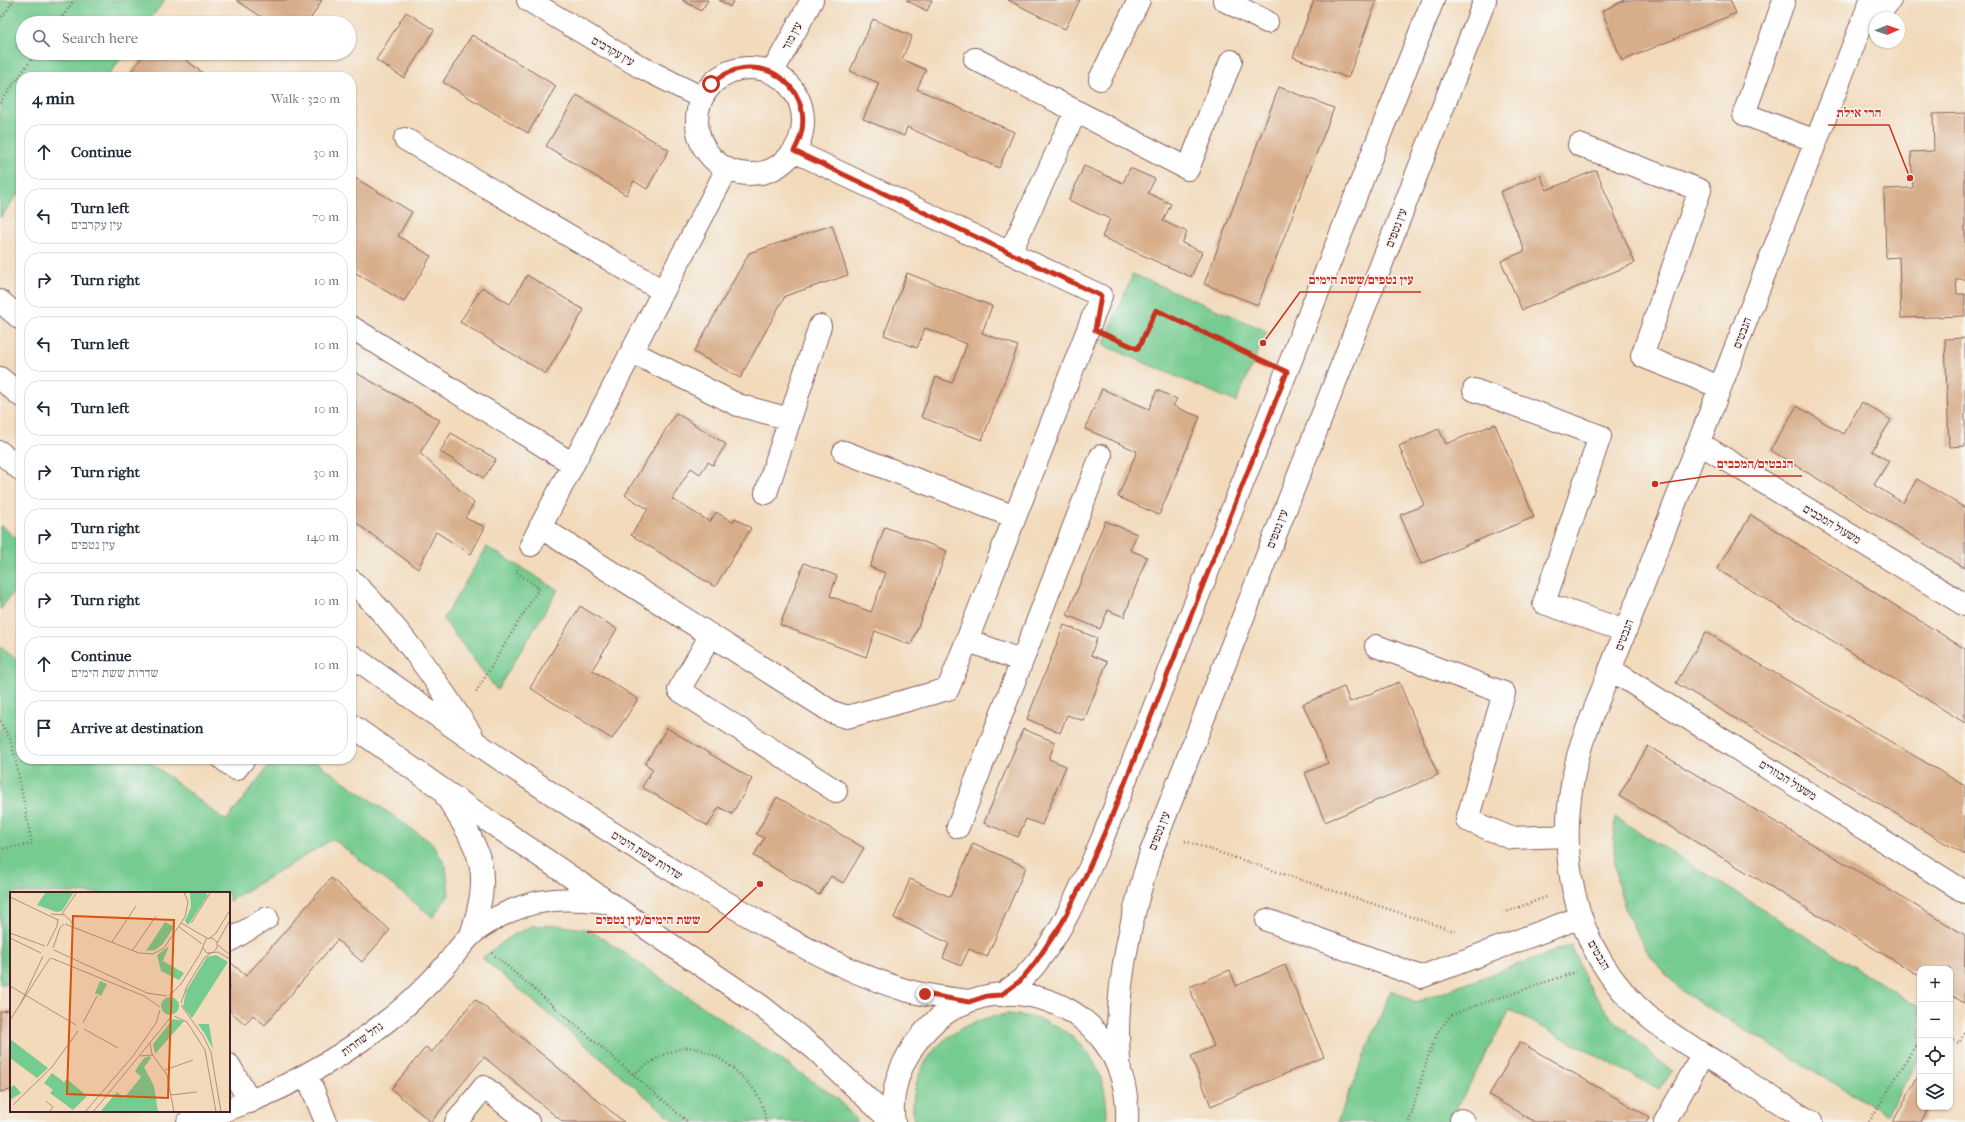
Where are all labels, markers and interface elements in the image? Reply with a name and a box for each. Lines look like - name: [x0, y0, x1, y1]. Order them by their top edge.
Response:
- north arrow: [1869, 12, 1905, 48]
- search box: [16, 16, 356, 60]
- street label: עין מור: [779, 19, 805, 52]
- icon: search: [30, 27, 52, 49]
- text: Search here: [62, 29, 138, 47]
- street label: עין עקרבים: [589, 33, 637, 69]
- route start: [702, 75, 720, 93]
- text: 4 min: [32, 88, 75, 108]
- text: Walk · 320 m: [271, 91, 340, 106]
- callout: הרי אילת: [1828, 100, 1889, 125]
- text: הרי אילת: [1837, 105, 1882, 120]
- icon: ahead: [33, 141, 55, 163]
- text: Continue: [71, 143, 131, 161]
- text: 30 m: [313, 145, 339, 160]
- text: Turn left: [71, 199, 129, 217]
- icon: left: [33, 205, 55, 227]
- street label: עין נטפים: [1382, 206, 1410, 249]
- text: 70 m: [312, 209, 339, 224]
- text: עין עקרבים: [71, 217, 122, 232]
- callout: עין נטפים/ששת הימים: [1300, 267, 1421, 292]
- icon: right: [33, 269, 55, 291]
- text: Turn right: [71, 271, 140, 289]
- text: עין נטפים/ששת הימים: [1308, 272, 1414, 287]
- text: 10 m: [314, 273, 339, 288]
- street label: הנבטים: [1730, 315, 1754, 351]
- icon: left: [33, 333, 55, 355]
- text: Turn left: [71, 335, 129, 353]
- text: 10 m: [314, 337, 339, 352]
- icon: left: [33, 397, 55, 419]
- text: Turn left: [71, 399, 129, 417]
- text: 10 m: [314, 401, 339, 416]
- callout: הנבטים/המכבים: [1709, 451, 1802, 476]
- text: הנבטים/המכבים: [1717, 456, 1793, 471]
- icon: right: [33, 461, 55, 483]
- text: Turn right: [71, 463, 140, 481]
- text: 30 m: [313, 465, 339, 480]
- street label: משעול המכבים: [1800, 501, 1864, 547]
- street label: עין נטפים: [1263, 507, 1291, 550]
- text: Turn right: [71, 519, 140, 537]
- icon: right: [33, 525, 55, 547]
- text: 140 m: [306, 529, 339, 544]
- text: עין נטפים: [71, 537, 115, 552]
- icon: right: [33, 589, 55, 611]
- text: Turn right: [71, 591, 140, 609]
- text: 10 m: [314, 593, 339, 608]
- street label: הנבטים: [1612, 617, 1636, 653]
- text: Continue: [71, 647, 131, 665]
- icon: ahead: [33, 653, 55, 675]
- text: 10 m: [314, 657, 339, 672]
- text: שדרות ששת הימים: [71, 665, 159, 680]
- icon: arrive: [33, 717, 55, 739]
- text: Arrive at destination: [71, 719, 203, 737]
- street label: משעול הכוזרים: [1757, 757, 1819, 803]
- street label: עין נטפים: [1145, 809, 1173, 852]
- street label: שדרות ששת הימים: [609, 828, 685, 882]
- inset map: [10, 892, 230, 1112]
- callout: ששת הימים/עין נטפים: [587, 907, 708, 932]
- text: ששת הימים/עין נטפים: [595, 912, 701, 927]
- street label: הנבטים: [1585, 938, 1613, 972]
- map controls: [1917, 966, 1953, 1110]
- button: +: [1917, 966, 1953, 1002]
- route end: [916, 985, 934, 1003]
- button: −: [1917, 1002, 1953, 1038]
- street label: נחל שחרות: [338, 1019, 386, 1059]
- button: locate: [1917, 1038, 1953, 1074]
- button: layers: [1917, 1074, 1953, 1110]

